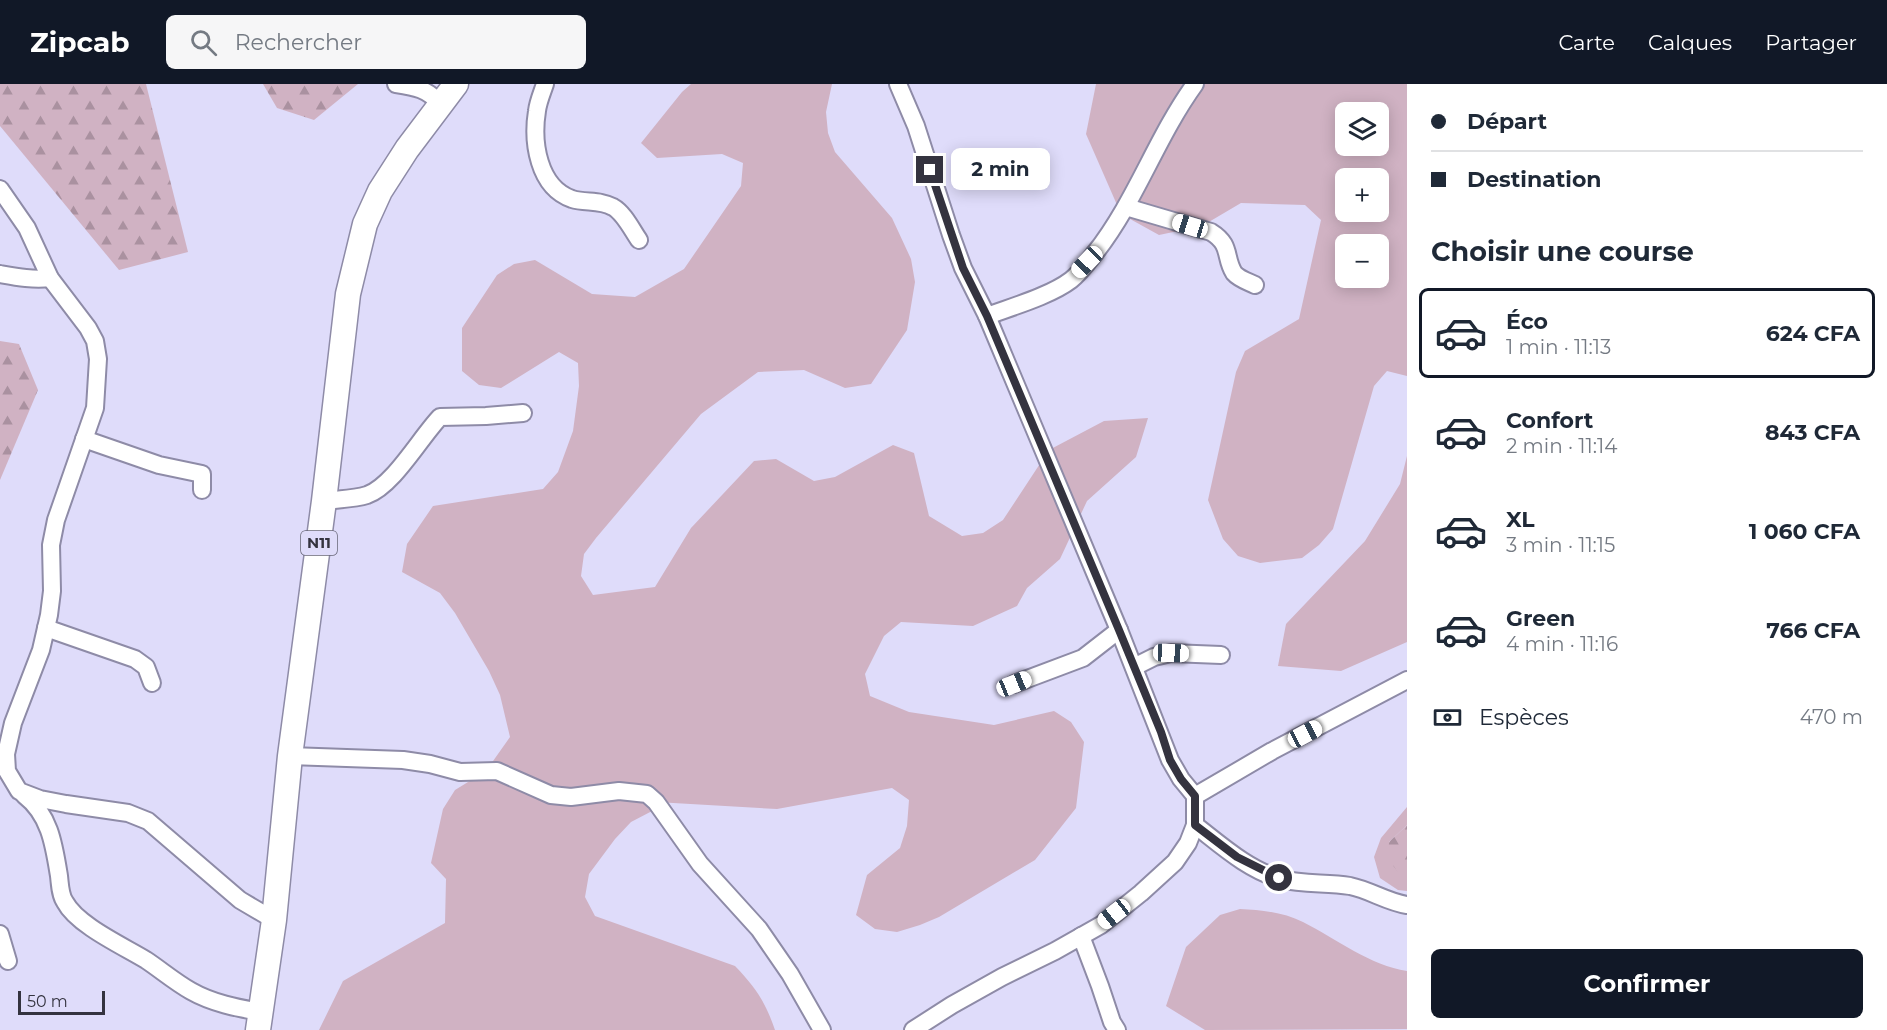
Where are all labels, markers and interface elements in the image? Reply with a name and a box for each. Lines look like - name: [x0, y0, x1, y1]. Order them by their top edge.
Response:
- search box: [166, 15, 586, 69]
- text: Zipcab: [30, 25, 130, 59]
- icon: search: [187, 26, 220, 59]
- text: Rechercher: [235, 29, 362, 56]
- text: Carte: [1558, 30, 1615, 55]
- text: Calques: [1648, 30, 1732, 55]
- text: Partager: [1765, 30, 1857, 55]
- map controls: [1335, 102, 1389, 288]
- button: layers: [1335, 102, 1389, 156]
- text: Départ: [1467, 108, 1547, 135]
- callout: 2 min: [951, 149, 1050, 191]
- route end: [916, 156, 943, 183]
- text: 2 min: [971, 157, 1030, 181]
- text: Destination: [1467, 166, 1602, 193]
- button: +: [1335, 168, 1389, 222]
- car: [1170, 212, 1210, 240]
- button: −: [1335, 234, 1389, 288]
- text: Choisir une course: [1431, 235, 1694, 268]
- car: [1068, 243, 1106, 281]
- icon: car: [1434, 306, 1488, 360]
- text: Éco: [1506, 308, 1548, 335]
- text: 624 CFA: [1766, 320, 1860, 347]
- text: 1 min · 11:13: [1506, 335, 1611, 359]
- icon: car: [1434, 405, 1488, 459]
- text: Confort: [1506, 407, 1593, 434]
- text: 843 CFA: [1765, 419, 1860, 446]
- text: 2 min · 11:14: [1506, 434, 1617, 458]
- icon: car: [1434, 504, 1488, 558]
- text: XL: [1506, 506, 1535, 533]
- text: 1 060 CFA: [1749, 518, 1860, 545]
- road number: N11: [301, 531, 337, 555]
- text: 3 min · 11:15: [1506, 533, 1615, 557]
- icon: car: [1434, 603, 1488, 657]
- text: Green: [1506, 605, 1575, 632]
- text: 766 CFA: [1766, 617, 1860, 644]
- text: 4 min · 11:16: [1506, 632, 1618, 656]
- car: [1153, 643, 1189, 663]
- car: [994, 669, 1034, 699]
- icon: cash: [1431, 701, 1464, 734]
- text: Espèces: [1479, 704, 1569, 731]
- text: 470 m: [1800, 705, 1863, 729]
- car: [1285, 718, 1325, 750]
- route start: [1265, 864, 1292, 891]
- car: [1094, 896, 1134, 932]
- button: Confirmer: [1431, 949, 1863, 1018]
- scale bar: [18, 988, 105, 1016]
- text: 50 m: [27, 992, 68, 1011]

